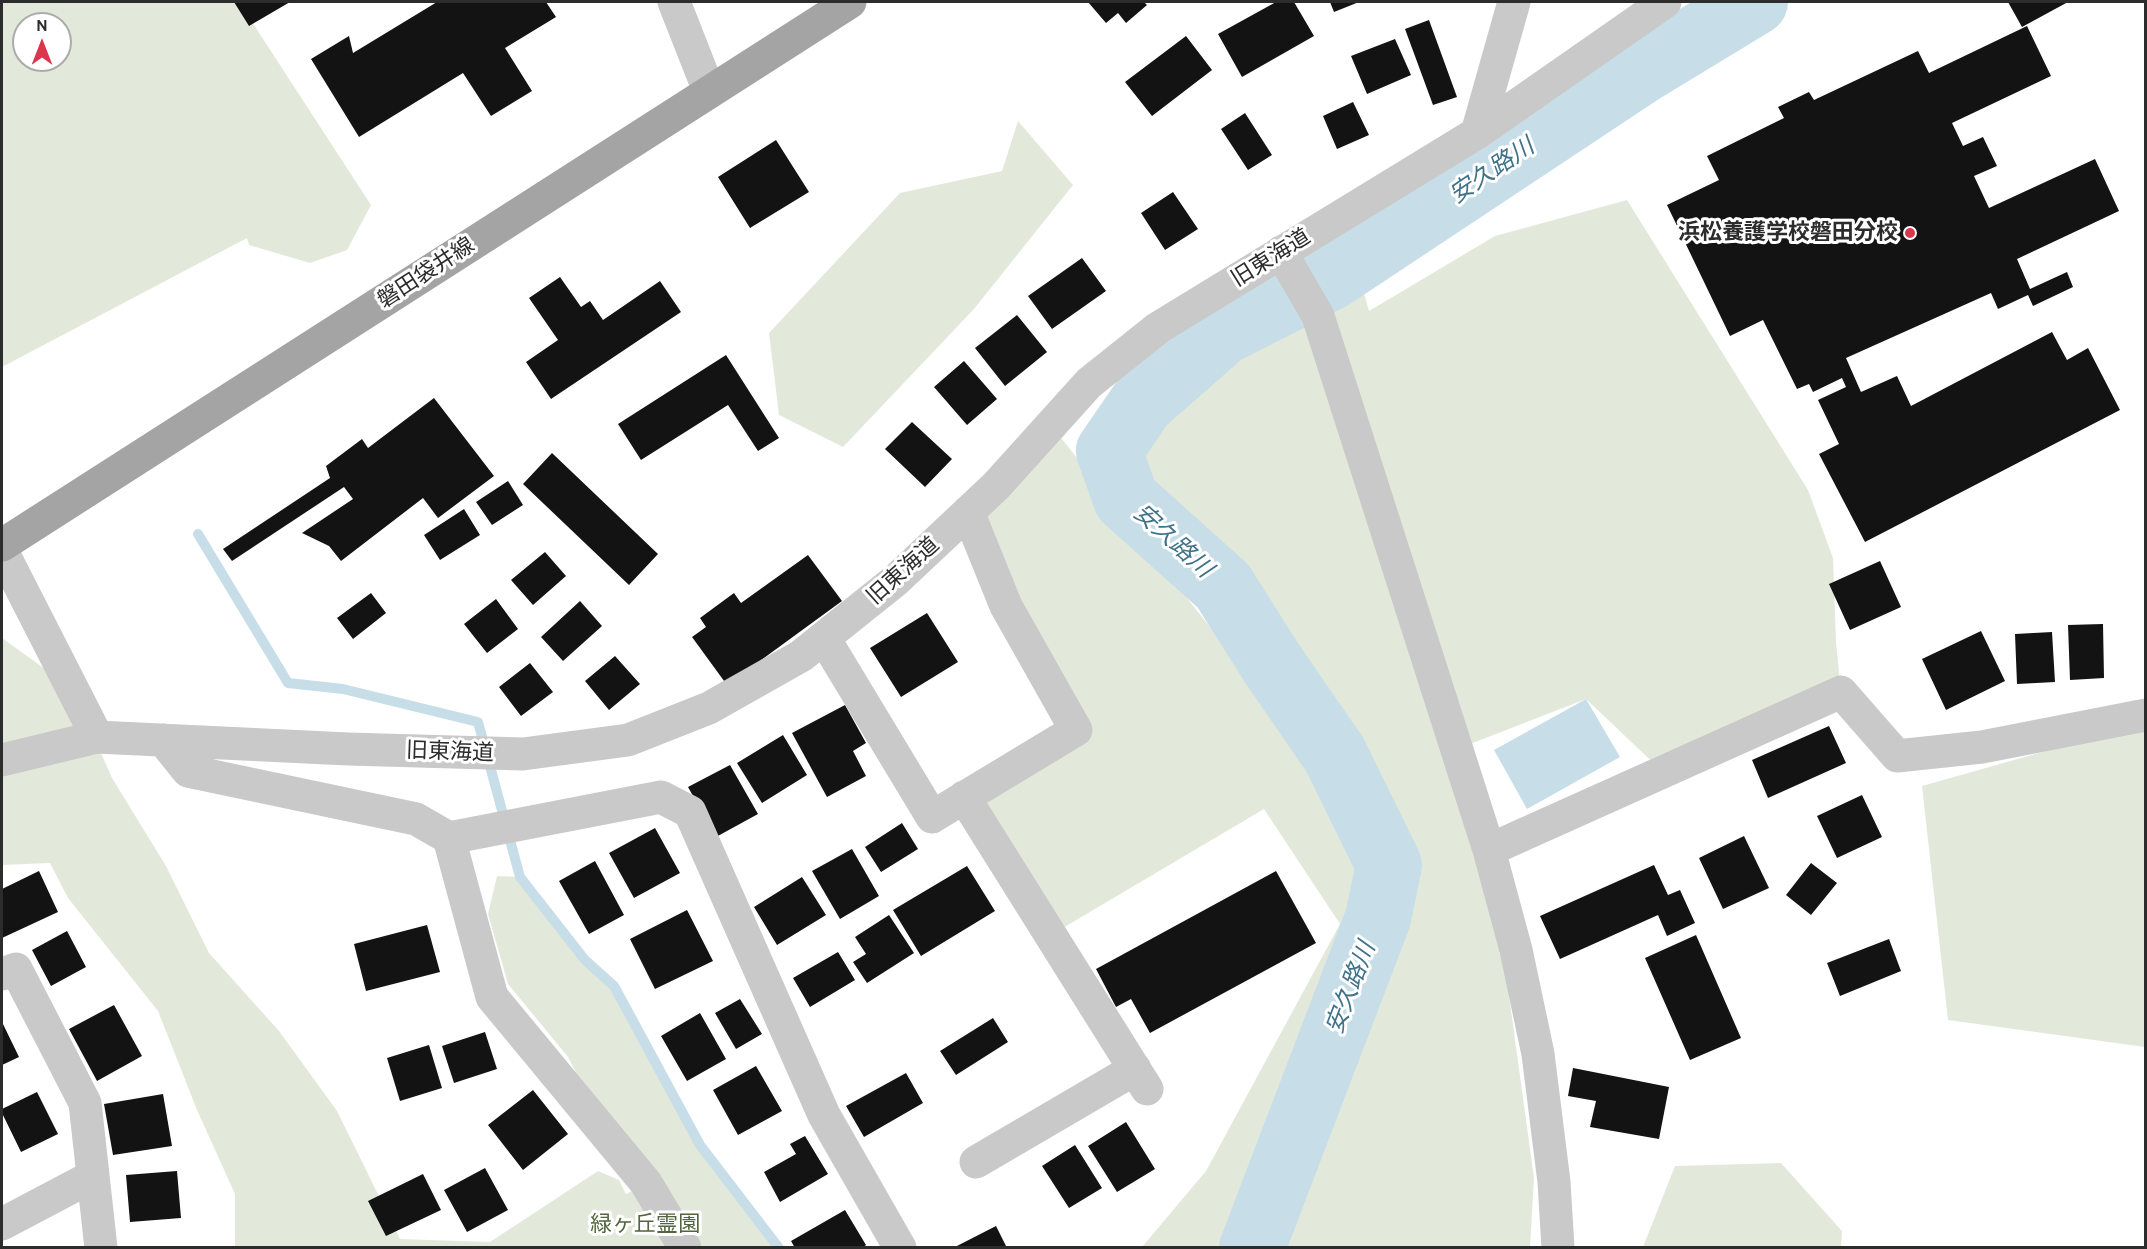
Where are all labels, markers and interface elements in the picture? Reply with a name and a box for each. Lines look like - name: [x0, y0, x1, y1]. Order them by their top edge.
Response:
- north arrow: [12, 12, 72, 72]
- text: N: [36, 16, 48, 35]
- water label: 安久路川: [1444, 132, 1540, 210]
- place label: 浜松養護学校磐田分校: [1678, 220, 1898, 246]
- street label: 旧東海道: [1227, 223, 1315, 293]
- marker: 浜松養護学校磐田分校: [1903, 226, 1917, 240]
- street label: 磐田袋井線: [373, 232, 479, 314]
- water label: 安久路川: [1128, 498, 1218, 584]
- street label: 旧東海道: [861, 532, 945, 610]
- street label: 旧東海道: [406, 737, 494, 767]
- water label: 安久路川: [1320, 938, 1382, 1038]
- park label: 緑ヶ丘霊園: [590, 1212, 700, 1238]

